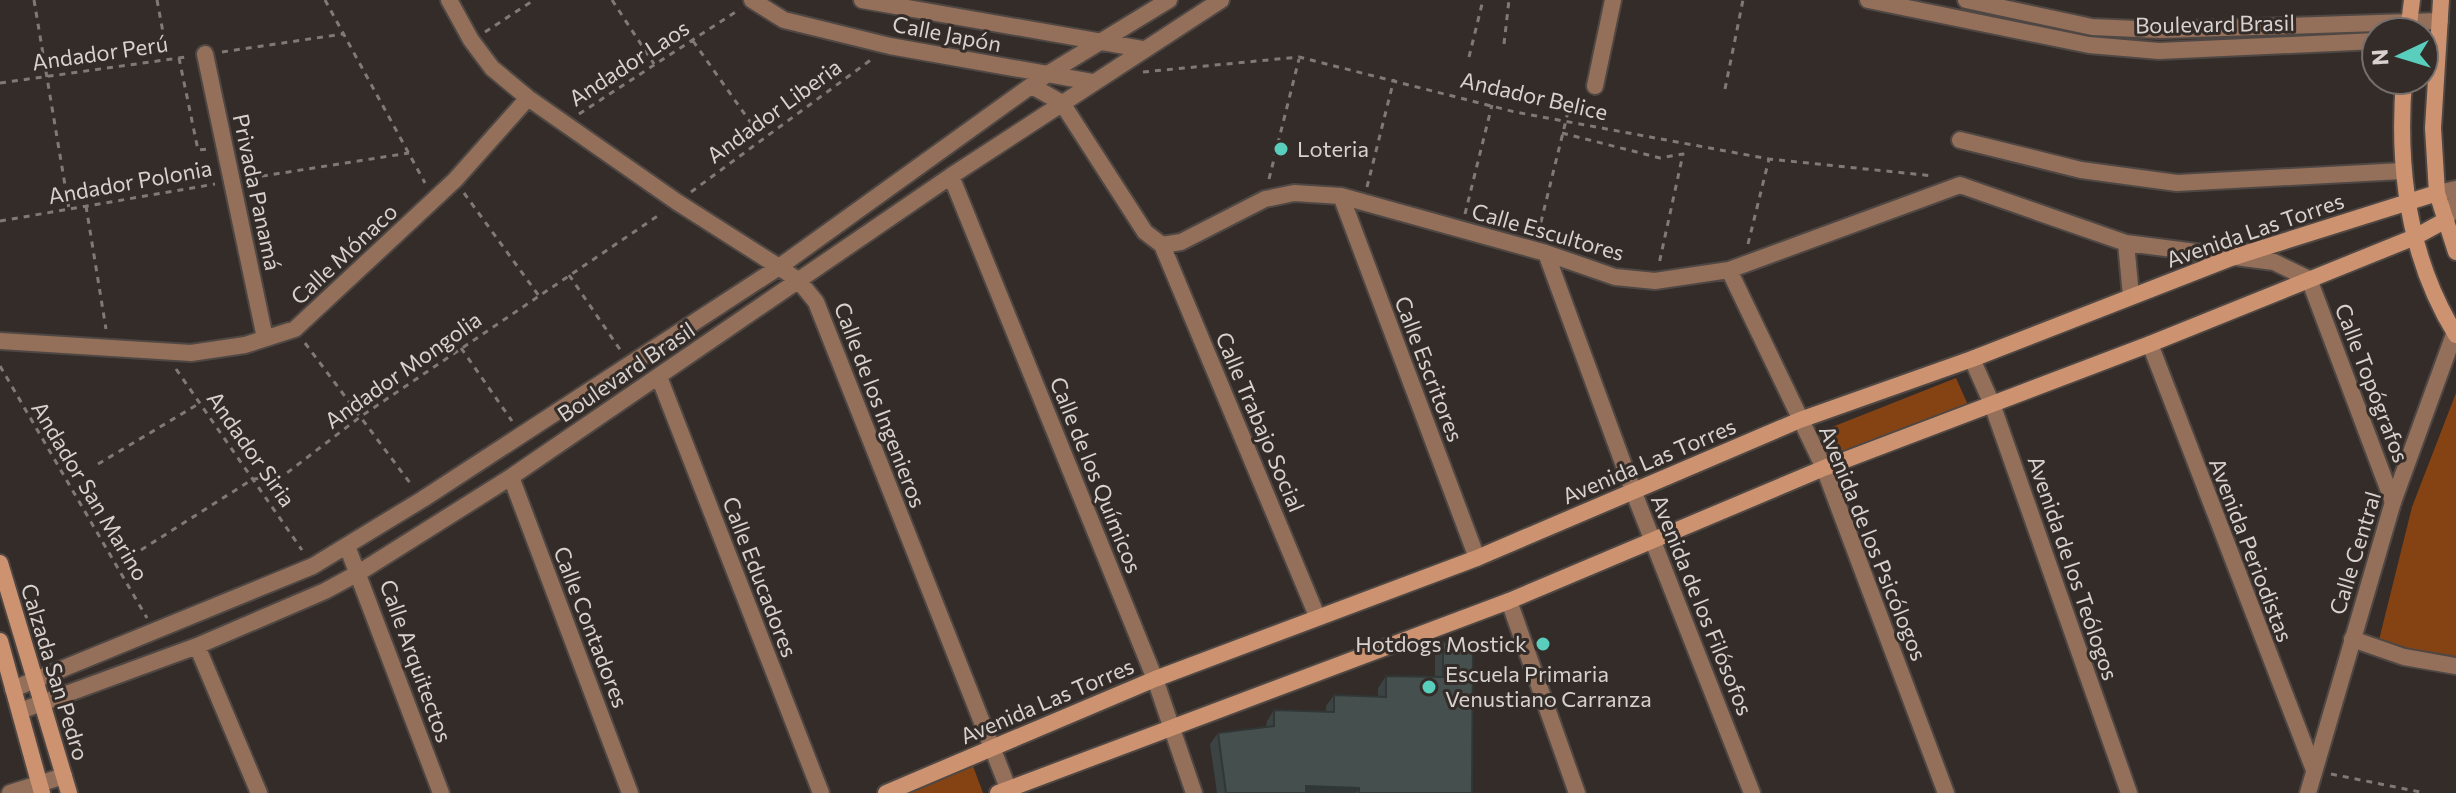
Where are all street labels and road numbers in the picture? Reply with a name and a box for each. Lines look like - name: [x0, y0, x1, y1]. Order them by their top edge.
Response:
- street label: Boulevard Brasil: [2135, 9, 2295, 38]
- street label: Calle Japón: [890, 10, 1004, 57]
- street label: Andador Laos: [564, 14, 694, 111]
- street label: Andador Perú: [30, 30, 170, 75]
- street label: Andador Liberia: [701, 53, 846, 168]
- street label: Andador Belice: [1458, 65, 1610, 126]
- street label: Privada Panamá: [228, 111, 287, 273]
- street label: Andador Polonia: [46, 154, 214, 209]
- street label: Avenida Las Torres: [2162, 186, 2347, 273]
- street label: Calle Mónaco: [285, 197, 403, 310]
- street label: Calle Escultores: [1469, 197, 1627, 266]
- street label: Calle Escritores: [1389, 292, 1470, 446]
- street label: Calle de los Ingenieros: [829, 298, 932, 511]
- street label: Calle Topógrafos: [2330, 299, 2415, 466]
- street label: Andador Mongolia: [319, 305, 486, 434]
- street label: Boulevard Brasil: [552, 316, 700, 428]
- street label: Calle Trabajo Social: [1210, 328, 1311, 516]
- street label: Calle de los Químicos: [1045, 373, 1148, 577]
- street label: Andador Siria: [202, 386, 301, 512]
- street label: Andador San Marino: [26, 396, 155, 585]
- street label: Avenida Las Torres: [1558, 412, 1740, 509]
- street label: Avenida de los Psicólogos: [1814, 421, 1933, 664]
- street label: Avenida de los Teólogos: [2022, 452, 2125, 683]
- street label: Avenida Periodistas: [2204, 454, 2299, 646]
- street label: Calle Central: [2323, 488, 2386, 618]
- street label: Avenida de los Filósofos: [1646, 491, 1759, 719]
- street label: Calle Educadores: [717, 493, 804, 661]
- street label: Calle Contadores: [548, 542, 635, 711]
- street label: Calle Arquitectos: [375, 576, 458, 746]
- street label: Calzada San Pedro: [16, 580, 95, 764]
- street label: Avenida Las Torres: [956, 652, 1138, 749]

